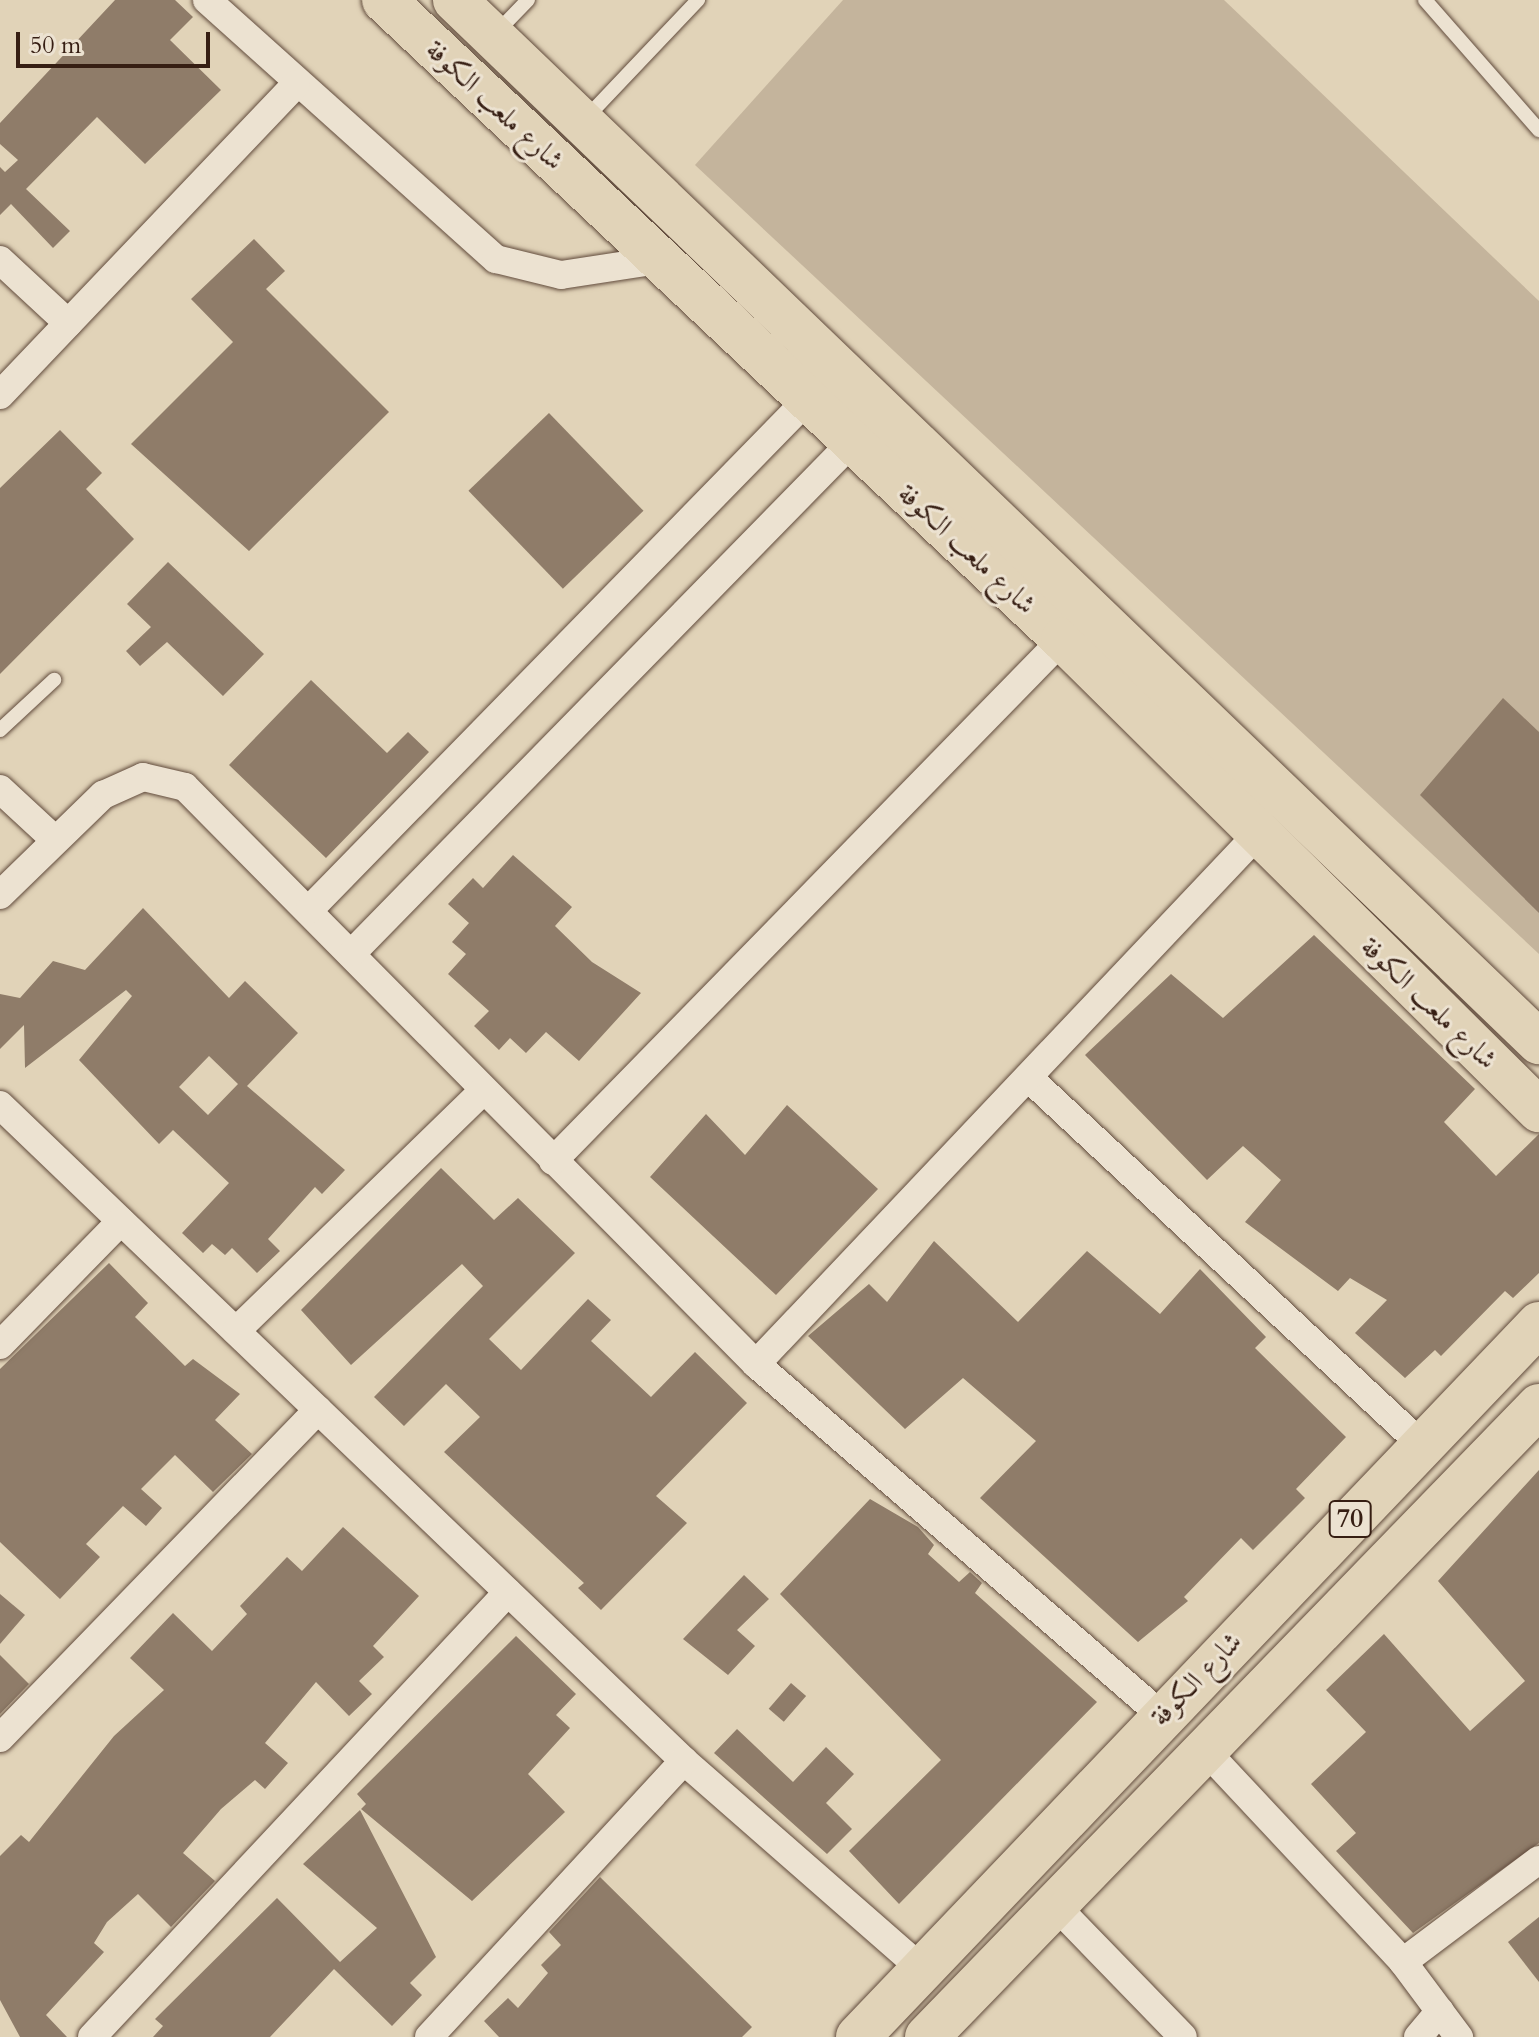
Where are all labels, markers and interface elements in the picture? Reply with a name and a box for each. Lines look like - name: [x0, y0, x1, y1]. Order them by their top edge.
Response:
- scale bar: [20, 16, 214, 66]
- text: 50 m: [30, 29, 81, 62]
- street label: شارع ملعب الكوفة: [419, 33, 571, 177]
- street label: شارع ملعب الكوفة: [891, 477, 1043, 621]
- street label: شارع ملعب الكوفة: [1354, 930, 1504, 1076]
- road number: 70: [1328, 1497, 1372, 1541]
- street label: شارع الكوفة: [1143, 1625, 1249, 1733]

